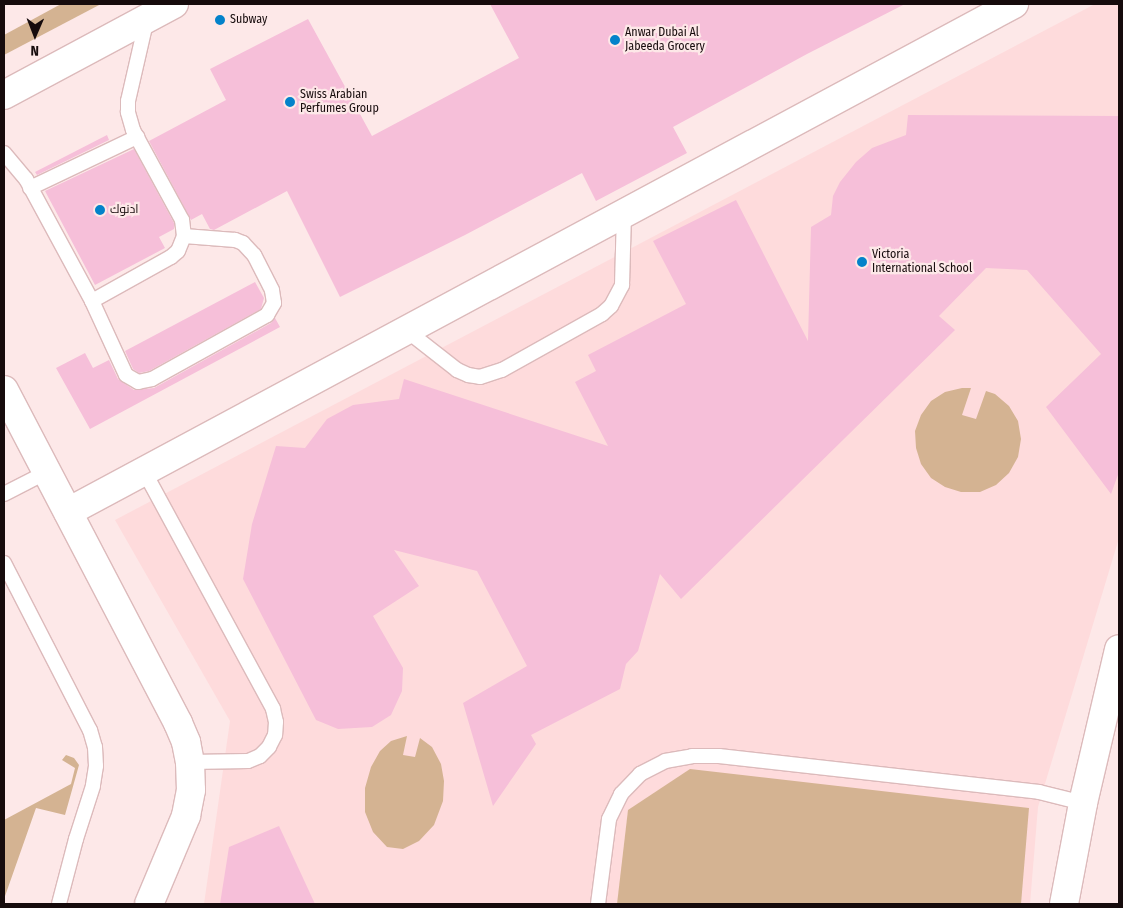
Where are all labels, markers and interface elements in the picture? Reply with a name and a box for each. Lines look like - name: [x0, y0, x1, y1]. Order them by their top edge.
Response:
- north arrow: [10, 10, 60, 60]
- place label: Subway: [230, 13, 267, 27]
- marker: Subway: [214, 14, 226, 26]
- place label: Anwar Dubai Al Jabeeda Grocery: [625, 26, 705, 54]
- marker: Anwar Dubai Al Jabeeda Grocery: [609, 34, 621, 46]
- text: N: [30, 42, 39, 59]
- place label: Swiss Arabian Perfumes Group: [300, 88, 379, 116]
- marker: Swiss Arabian Perfumes Group: [284, 96, 296, 108]
- place label: ادنوك: [110, 203, 139, 217]
- marker: ادنوك: [94, 204, 106, 216]
- place label: Victoria International School: [872, 248, 972, 276]
- marker: Victoria International School: [856, 256, 868, 268]

